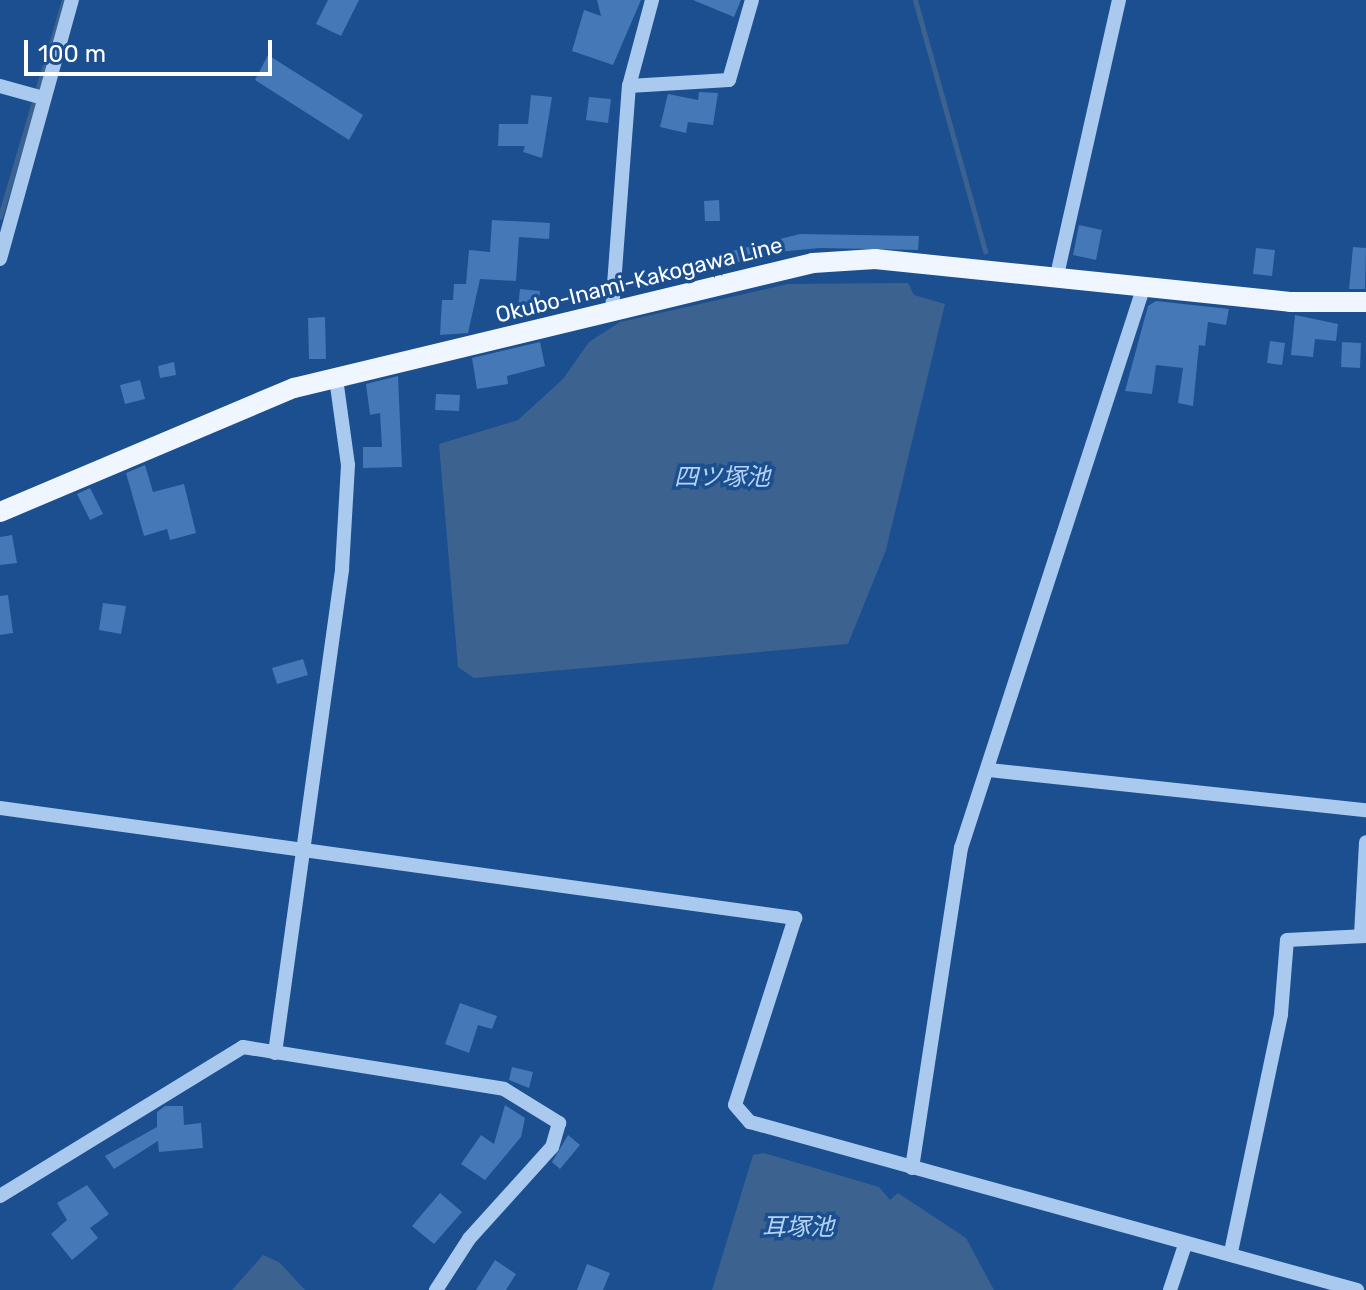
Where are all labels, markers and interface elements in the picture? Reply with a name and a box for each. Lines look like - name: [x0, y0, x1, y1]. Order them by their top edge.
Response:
- scale bar: [28, 24, 276, 74]
- text: 100 m: [38, 40, 106, 68]
- street label: Okubo-Inami-Kakogawa Line: [493, 232, 785, 328]
- water label: 四ツ塚池: [674, 464, 770, 492]
- water label: 耳塚池: [762, 1214, 834, 1242]

